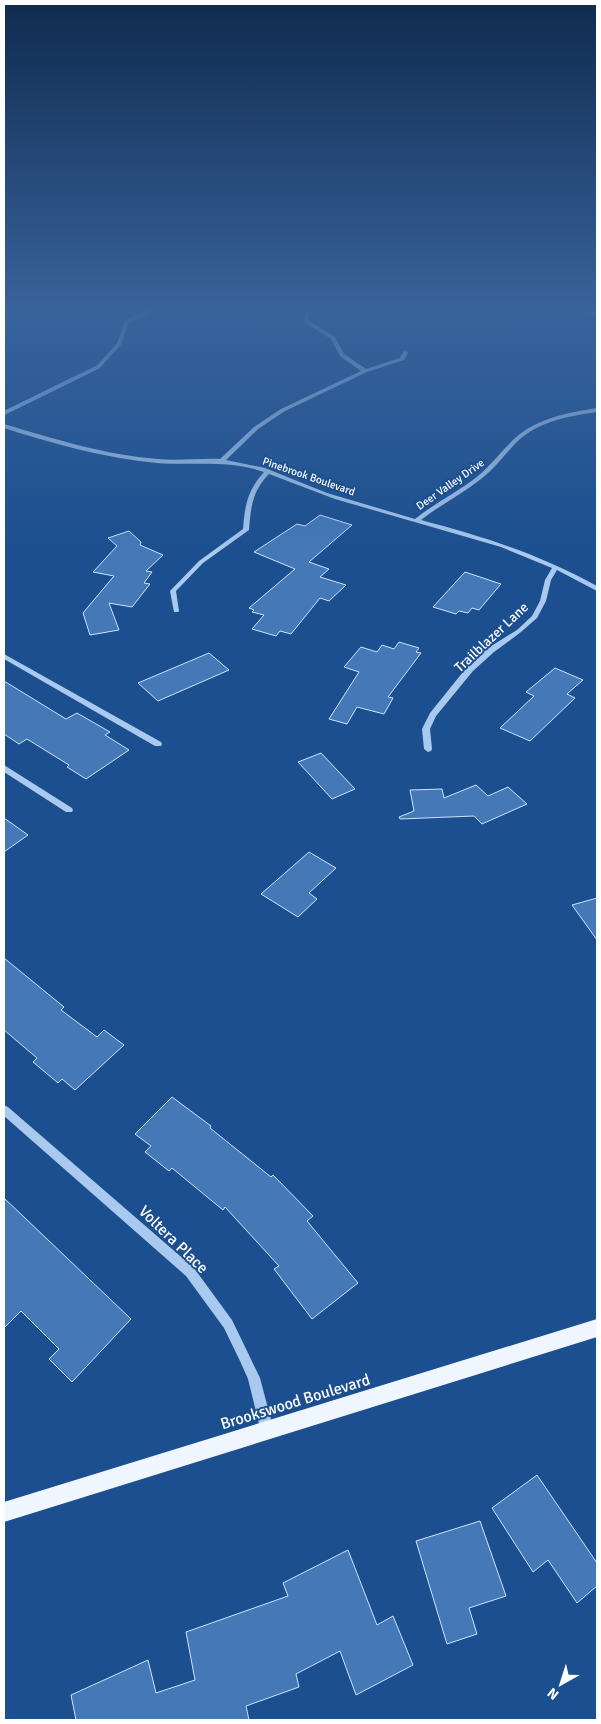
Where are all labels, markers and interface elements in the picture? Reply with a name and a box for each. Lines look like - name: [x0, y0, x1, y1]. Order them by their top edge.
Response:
- street label: Pinebrook Boulevard: [261, 455, 357, 498]
- street label: Deer Valley Drive: [414, 456, 487, 513]
- street label: Trailblazer Lane: [451, 599, 532, 676]
- street label: Voltera Place: [134, 1202, 212, 1278]
- street label: Brookswood Boulevard: [218, 1370, 373, 1434]
- north arrow: [536, 1659, 586, 1709]
- text: N: [544, 1684, 562, 1703]

